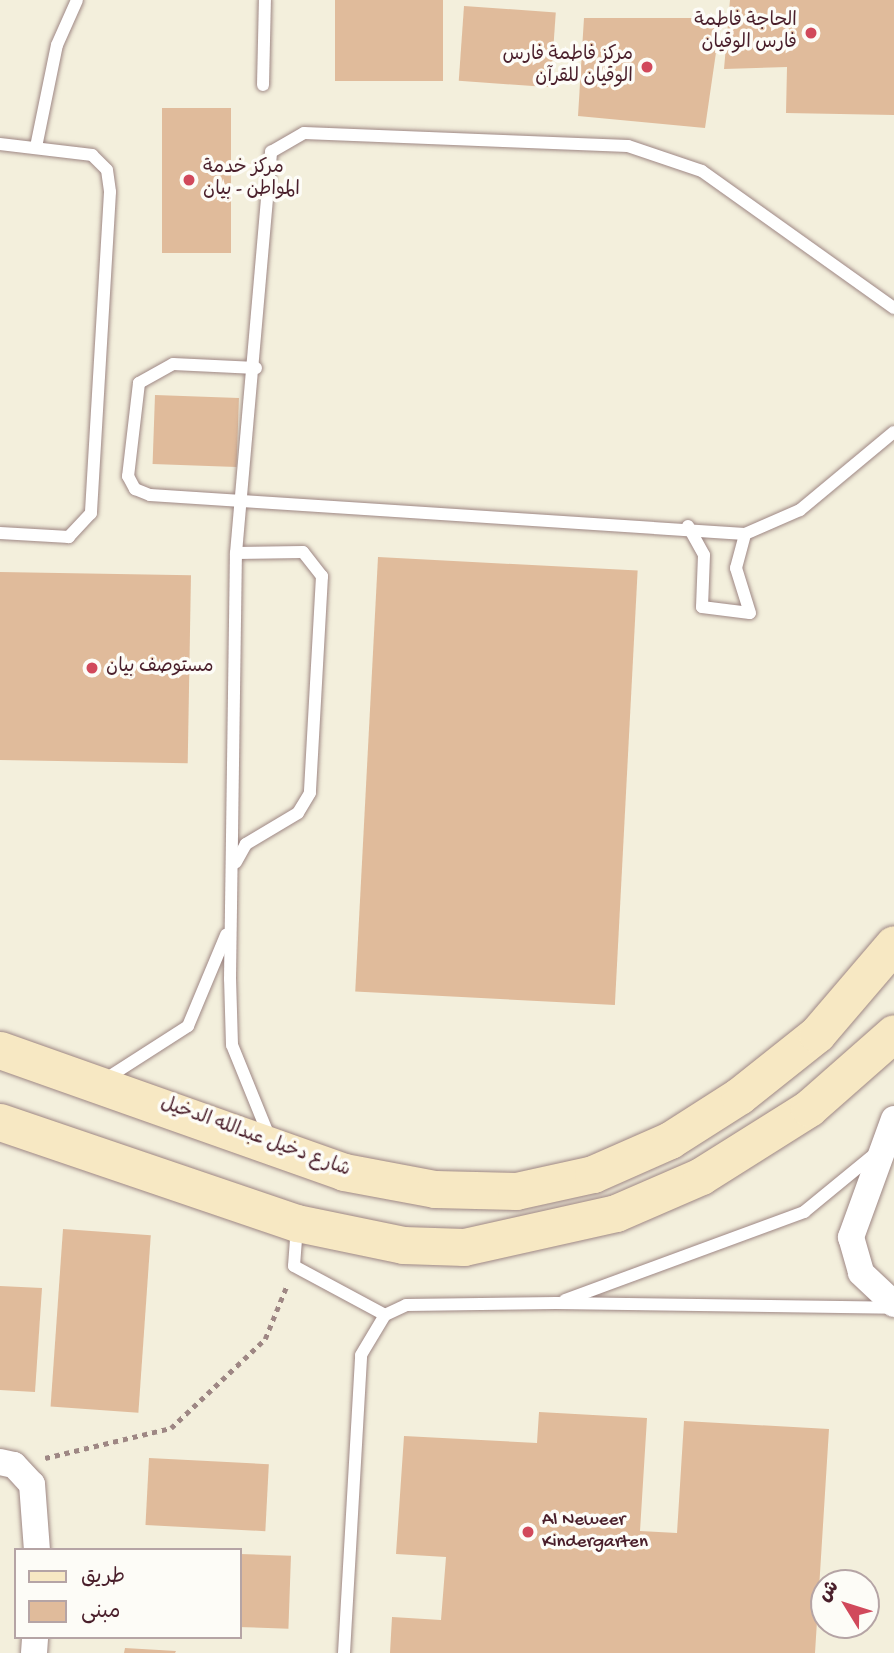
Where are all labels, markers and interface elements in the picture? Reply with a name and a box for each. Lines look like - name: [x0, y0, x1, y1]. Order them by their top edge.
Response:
- place label: الحاجة فاطمة فارس الوقيان: [694, 11, 797, 55]
- marker: الحاجة فاطمة فارس الوقيان: [803, 25, 819, 41]
- place label: مركز فاطمة فارس الوقيان للقرآن: [502, 45, 633, 89]
- marker: مركز فاطمة فارس الوقيان للقرآن: [639, 59, 655, 75]
- place label: مركز خدمة المواطن - بيان: [203, 158, 300, 202]
- marker: مركز خدمة المواطن - بيان: [181, 172, 197, 188]
- place label: مستوصف بيان: [106, 657, 214, 679]
- marker: مستوصف بيان: [84, 660, 100, 676]
- street label: شارع دخيل عبدالله الدخيل: [157, 1093, 353, 1183]
- place label: Al Neweer Kindergarten: [542, 1510, 648, 1554]
- marker: Al Neweer Kindergarten: [520, 1524, 536, 1540]
- legend: [14, 1548, 242, 1639]
- text: طريق: [81, 1566, 125, 1591]
- north arrow: [810, 1569, 880, 1639]
- text: ش: [814, 1577, 845, 1607]
- text: مبنى: [81, 1601, 120, 1626]

